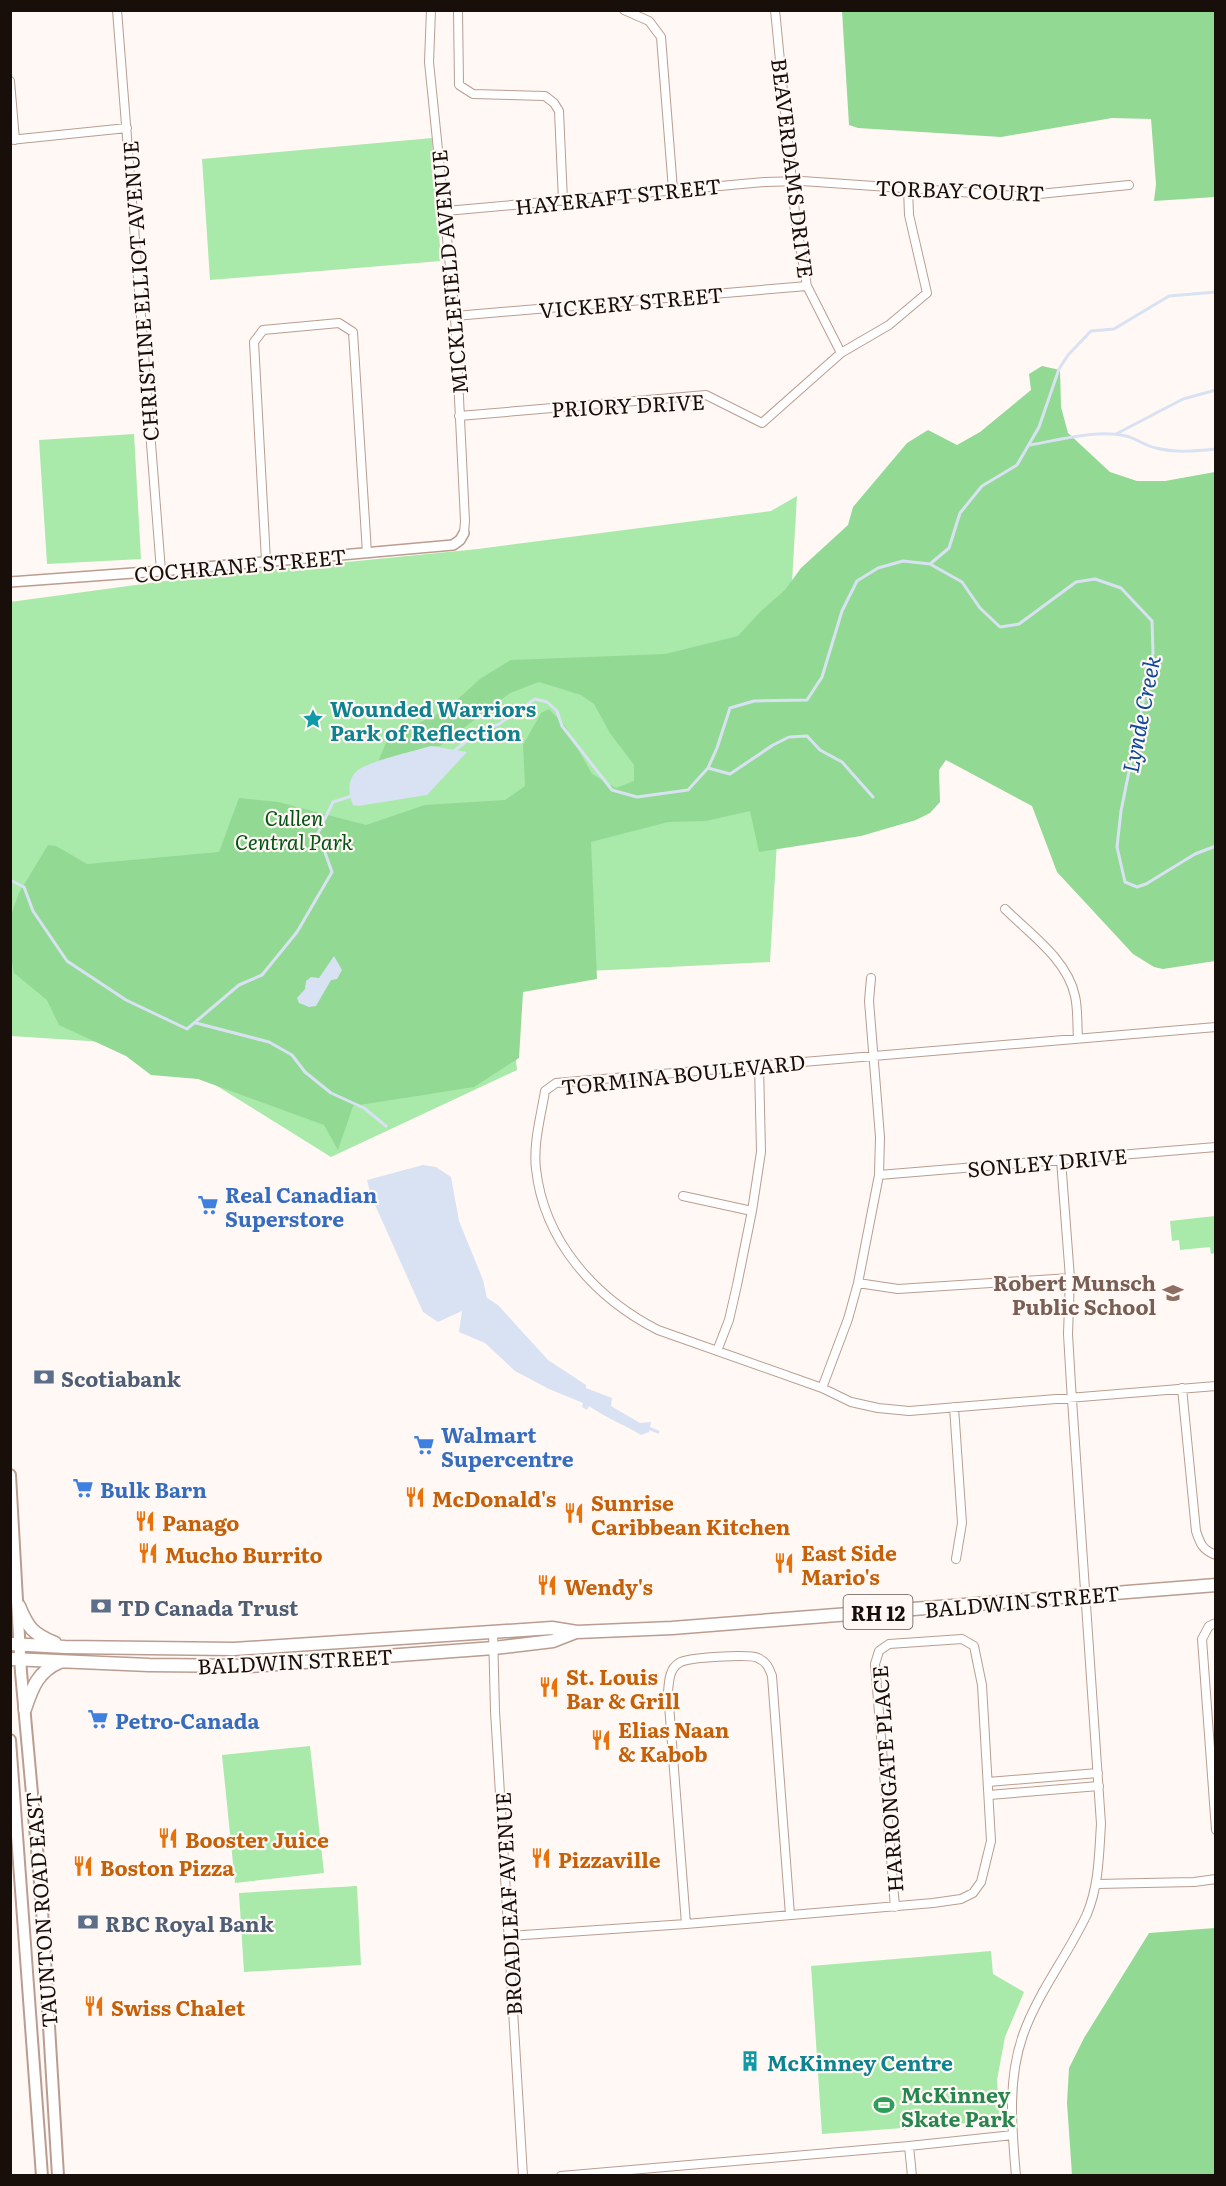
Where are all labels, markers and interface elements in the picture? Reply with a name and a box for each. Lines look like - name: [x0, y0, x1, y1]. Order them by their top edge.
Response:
- street label: BEAVERDAMS DRIVE: [765, 56, 823, 280]
- street label: CHRISTINE ELLIOT AVENUE: [113, 140, 165, 442]
- street label: MICKLEFIELD AVENUE: [422, 148, 474, 396]
- street label: HAYERAFT STREET: [513, 169, 723, 221]
- street label: TORBAY COURT: [875, 171, 1045, 207]
- street label: VICKERY STREET: [538, 277, 724, 325]
- street label: PRIORY DRIVE: [550, 384, 706, 424]
- street label: COCHRANE STREET: [133, 539, 347, 589]
- water label: Lynde Creek: [1112, 652, 1168, 776]
- place label: Wounded Warriors Park of Reflection: [330, 692, 536, 747]
- place icon: Wounded Warriors Park of Reflection: [301, 707, 325, 731]
- park label: Cullen Central Park: [235, 801, 354, 856]
- street label: TORMINA BOULEVARD: [559, 1045, 807, 1101]
- street label: SONLEY DRIVE: [966, 1139, 1128, 1183]
- place label: Real Canadian Superstore: [225, 1178, 378, 1233]
- supermarket icon: Real Canadian Superstore: [196, 1193, 220, 1217]
- place label: Robert Munsch Public School: [993, 1266, 1156, 1321]
- school or university icon: Robert Munsch Public School: [1161, 1281, 1185, 1305]
- place label: Scotiabank: [61, 1362, 182, 1393]
- bank icon: Scotiabank: [32, 1365, 56, 1389]
- place label: Walmart Supercentre: [441, 1418, 574, 1473]
- supermarket icon: Walmart Supercentre: [412, 1433, 436, 1457]
- place label: Bulk Barn: [100, 1473, 207, 1504]
- supermarket icon: Bulk Barn: [71, 1476, 95, 1500]
- place label: McDonald's: [432, 1482, 556, 1513]
- restaurant icon: McDonald's: [403, 1485, 427, 1509]
- place label: Sunrise Caribbean Kitchen: [591, 1486, 791, 1541]
- restaurant icon: Sunrise Caribbean Kitchen: [562, 1501, 586, 1525]
- place label: Panago: [162, 1506, 239, 1537]
- restaurant icon: Panago: [133, 1509, 157, 1533]
- place label: East Side Mario's: [801, 1536, 897, 1591]
- place label: Mucho Burrito: [165, 1538, 323, 1569]
- restaurant icon: Mucho Burrito: [136, 1541, 160, 1565]
- restaurant icon: East Side Mario's: [772, 1551, 796, 1575]
- place label: Wendy's: [564, 1570, 653, 1601]
- restaurant icon: Wendy's: [535, 1573, 559, 1597]
- street label: BALDWIN STREET: [923, 1576, 1121, 1624]
- place label: TD Canada Trust: [118, 1591, 299, 1622]
- bank icon: TD Canada Trust: [89, 1594, 113, 1618]
- road number: RH 12: [844, 1595, 912, 1629]
- street label: BALDWIN STREET: [196, 1639, 394, 1681]
- place label: St. Louis Bar & Grill: [566, 1660, 681, 1715]
- street label: HARRONGATE PLACE: [863, 1665, 909, 1893]
- restaurant icon: St. Louis Bar & Grill: [537, 1675, 561, 1699]
- place label: Petro-Canada: [115, 1704, 260, 1735]
- supermarket icon: Petro-Canada: [86, 1707, 110, 1731]
- place label: Elias Naan & Kabob: [618, 1713, 730, 1768]
- restaurant icon: Elias Naan & Kabob: [589, 1728, 613, 1752]
- street label: TAUNTON ROAD EAST: [16, 1791, 64, 2029]
- street label: BROADLEAF AVENUE: [486, 1791, 528, 2017]
- place label: Booster Juice: [185, 1823, 329, 1854]
- restaurant icon: Booster Juice: [156, 1826, 180, 1850]
- place label: Pizzaville: [558, 1843, 661, 1874]
- restaurant icon: Pizzaville: [529, 1846, 553, 1870]
- place label: Boston Pizza: [100, 1851, 235, 1882]
- restaurant icon: Boston Pizza: [71, 1854, 95, 1878]
- place label: RBC Royal Bank: [105, 1907, 275, 1938]
- bank icon: RBC Royal Bank: [76, 1910, 100, 1934]
- place label: Swiss Chalet: [111, 1991, 246, 2022]
- restaurant icon: Swiss Chalet: [82, 1994, 106, 2018]
- place label: McKinney Centre: [767, 2046, 953, 2077]
- building icon: McKinney Centre: [738, 2049, 762, 2073]
- place label: McKinney Skate Park: [901, 2078, 1016, 2133]
- sports icon: McKinney Skate Park: [872, 2093, 896, 2117]

